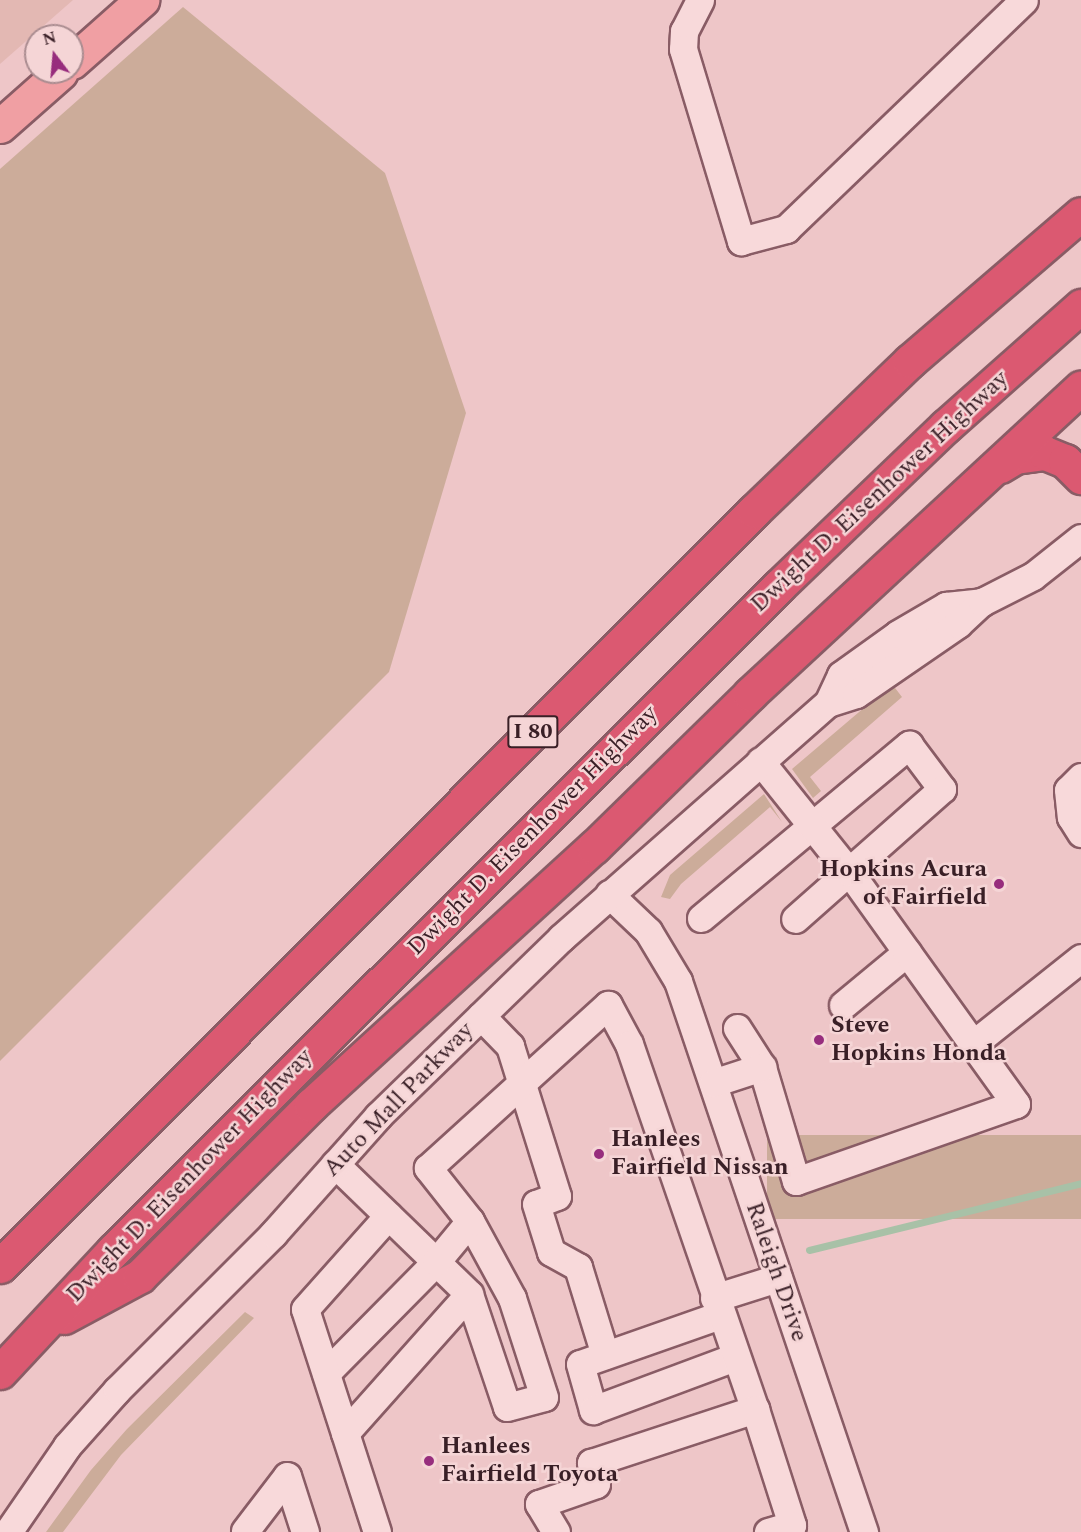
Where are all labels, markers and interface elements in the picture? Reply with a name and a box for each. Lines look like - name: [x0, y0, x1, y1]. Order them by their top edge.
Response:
- north arrow: [24, 24, 84, 84]
- text: N: [40, 25, 59, 52]
- street label: Dwight D. Eisenhower Highway: [745, 365, 1015, 619]
- street label: Dwight D. Eisenhower Highway: [402, 700, 664, 962]
- road number: I 80: [506, 713, 560, 751]
- place label: Hopkins Acura of Fairfield: [820, 856, 987, 912]
- marker: Hopkins Acura of Fairfield: [992, 877, 1006, 891]
- place label: Steve Hopkins Honda: [831, 1012, 1006, 1068]
- street label: Auto Mall Parkway: [318, 1017, 480, 1183]
- marker: Steve Hopkins Honda: [812, 1033, 826, 1047]
- street label: Dwight D. Eisenhower Highway: [61, 1043, 319, 1309]
- place label: Hanlees Fairfield Nissan: [611, 1126, 789, 1182]
- marker: Hanlees Fairfield Nissan: [592, 1147, 606, 1161]
- street label: Raleigh Drive: [739, 1199, 813, 1345]
- place label: Hanlees Fairfield Toyota: [441, 1433, 618, 1489]
- marker: Hanlees Fairfield Toyota: [422, 1454, 436, 1468]

